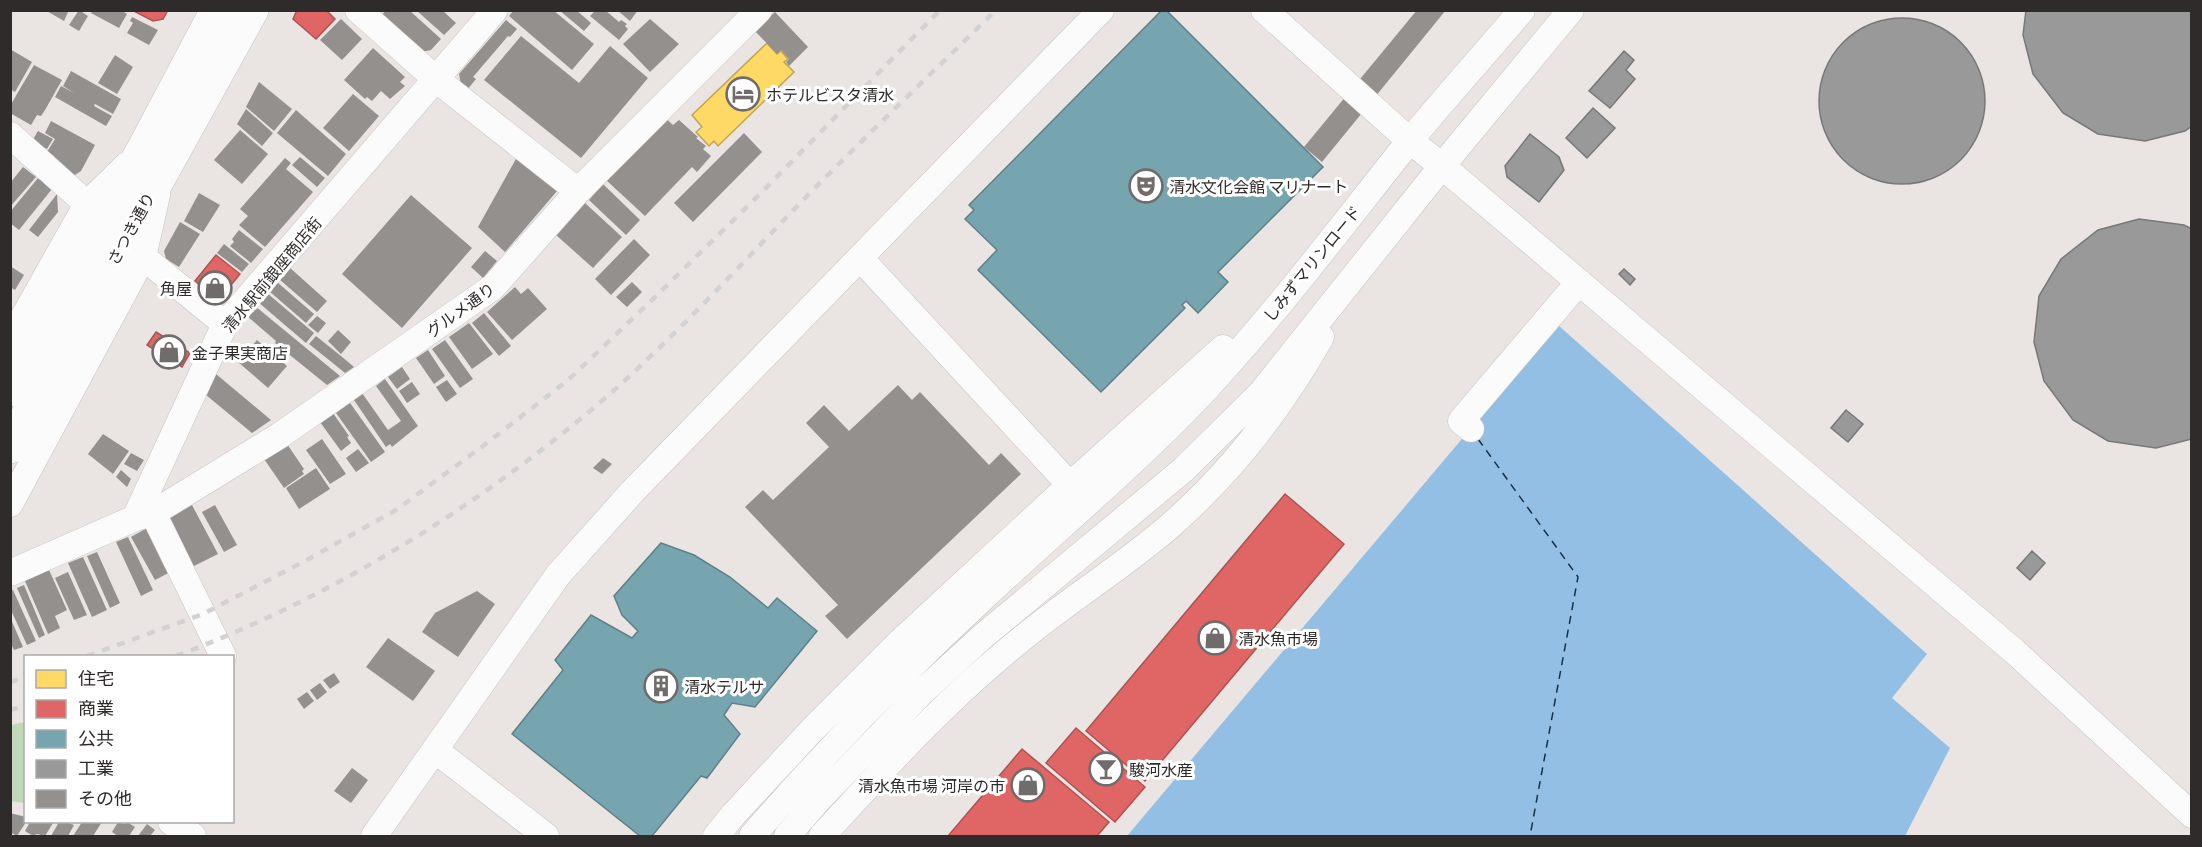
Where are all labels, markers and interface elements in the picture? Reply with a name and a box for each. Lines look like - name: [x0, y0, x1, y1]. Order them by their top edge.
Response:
- hotel icon: ホテルビスタ清水: [725, 76, 761, 112]
- place label: ホテルビスタ清水: [766, 82, 894, 106]
- theatre icon: 清水文化会館 マリナート: [1128, 168, 1164, 204]
- place label: 清水文化会館 マリナート: [1169, 174, 1348, 198]
- street label: さつき通り: [100, 187, 160, 269]
- street label: しみずマリンロード: [1256, 199, 1366, 327]
- street label: 清水駅前銀座商店街: [216, 211, 326, 337]
- shop icon: 角屋: [197, 270, 233, 306]
- place label: 角屋: [160, 276, 192, 300]
- street label: グルメ通り: [421, 276, 499, 342]
- shop icon: 金子果実商店: [151, 334, 187, 370]
- place label: 金子果実商店: [192, 340, 288, 364]
- shop icon: 清水魚市場: [1197, 620, 1233, 656]
- place label: 清水魚市場: [1238, 626, 1318, 650]
- legend: [24, 655, 234, 823]
- text: 住宅: [78, 664, 114, 691]
- building icon: 清水テルサ: [643, 668, 679, 704]
- place label: 清水テルサ: [684, 674, 764, 698]
- text: 商業: [78, 694, 114, 721]
- text: 公共: [78, 724, 114, 751]
- bar icon: 駿河水産: [1088, 751, 1124, 787]
- text: 工業: [78, 754, 114, 781]
- place label: 駿河水産: [1129, 757, 1193, 781]
- shop icon: 清水魚市場 河岸の市: [1010, 767, 1046, 803]
- place label: 清水魚市場 河岸の市: [858, 773, 1005, 797]
- text: その他: [78, 784, 132, 811]

